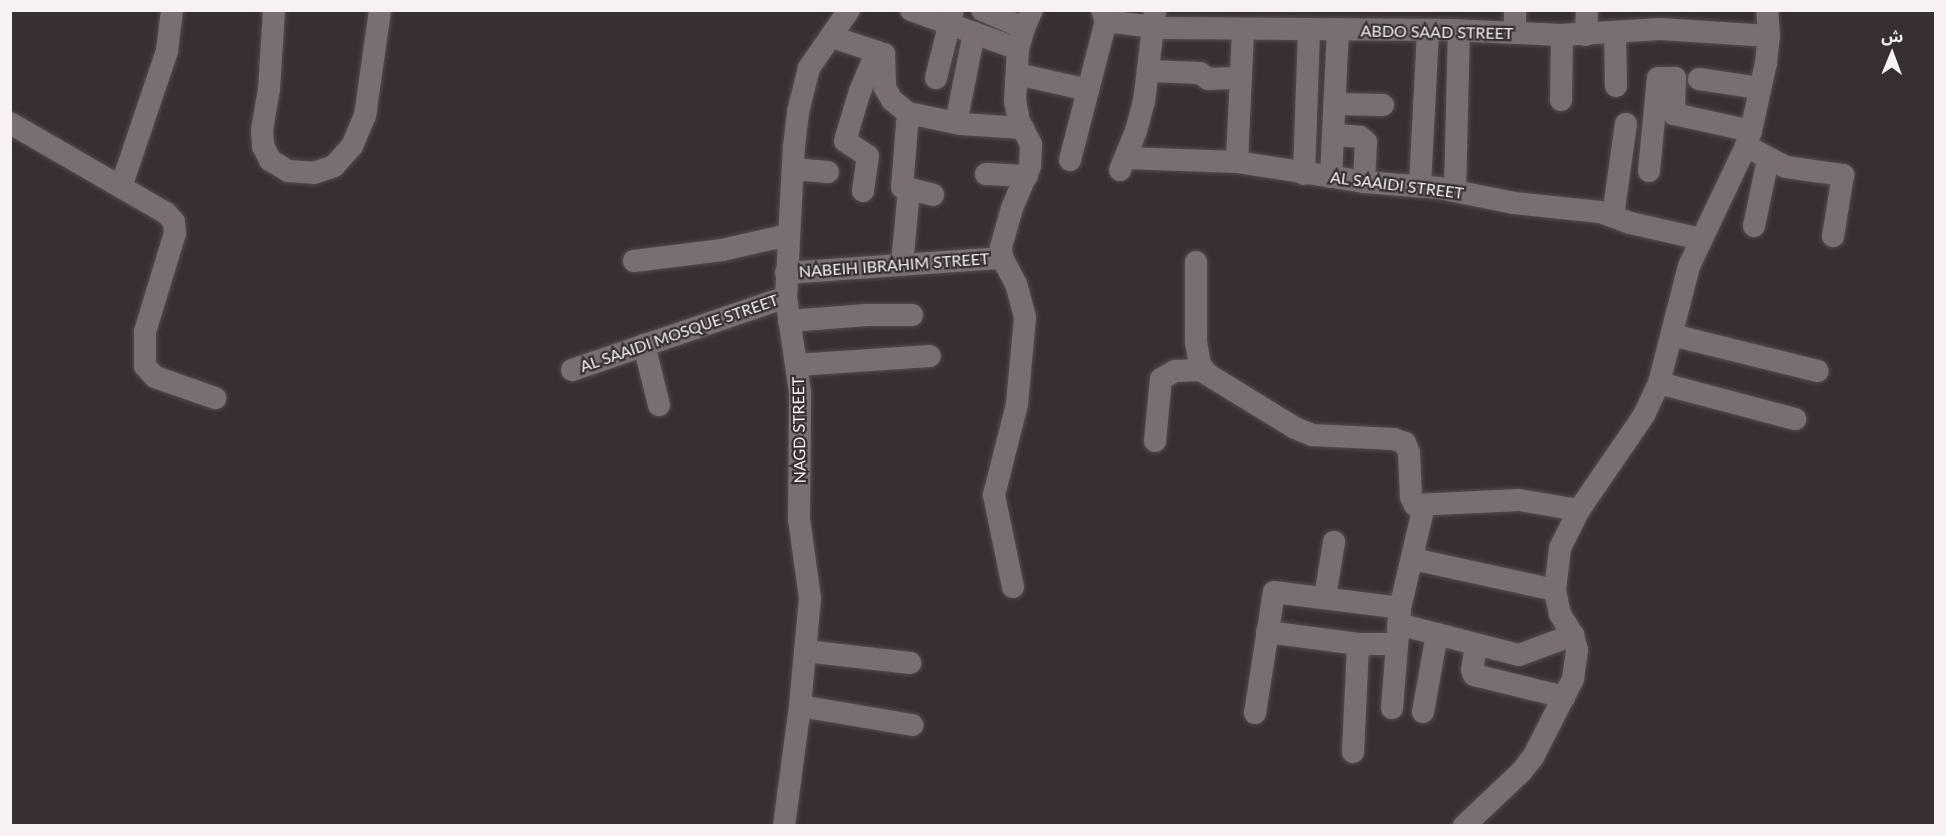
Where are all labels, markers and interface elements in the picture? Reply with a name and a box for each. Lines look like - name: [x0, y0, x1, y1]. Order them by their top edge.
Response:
- street label: ABDO SAAD STREET: [1360, 21, 1514, 43]
- north arrow: [1862, 24, 1922, 84]
- text: ش: [1881, 26, 1903, 45]
- street label: AL SAAIDI STREET: [1329, 167, 1465, 203]
- street label: NABEIH IBRAHIM STREET: [798, 249, 990, 281]
- street label: AL SAAIDI MOSQUE STREET: [577, 290, 781, 376]
- street label: NAGD STREET: [788, 376, 810, 484]

